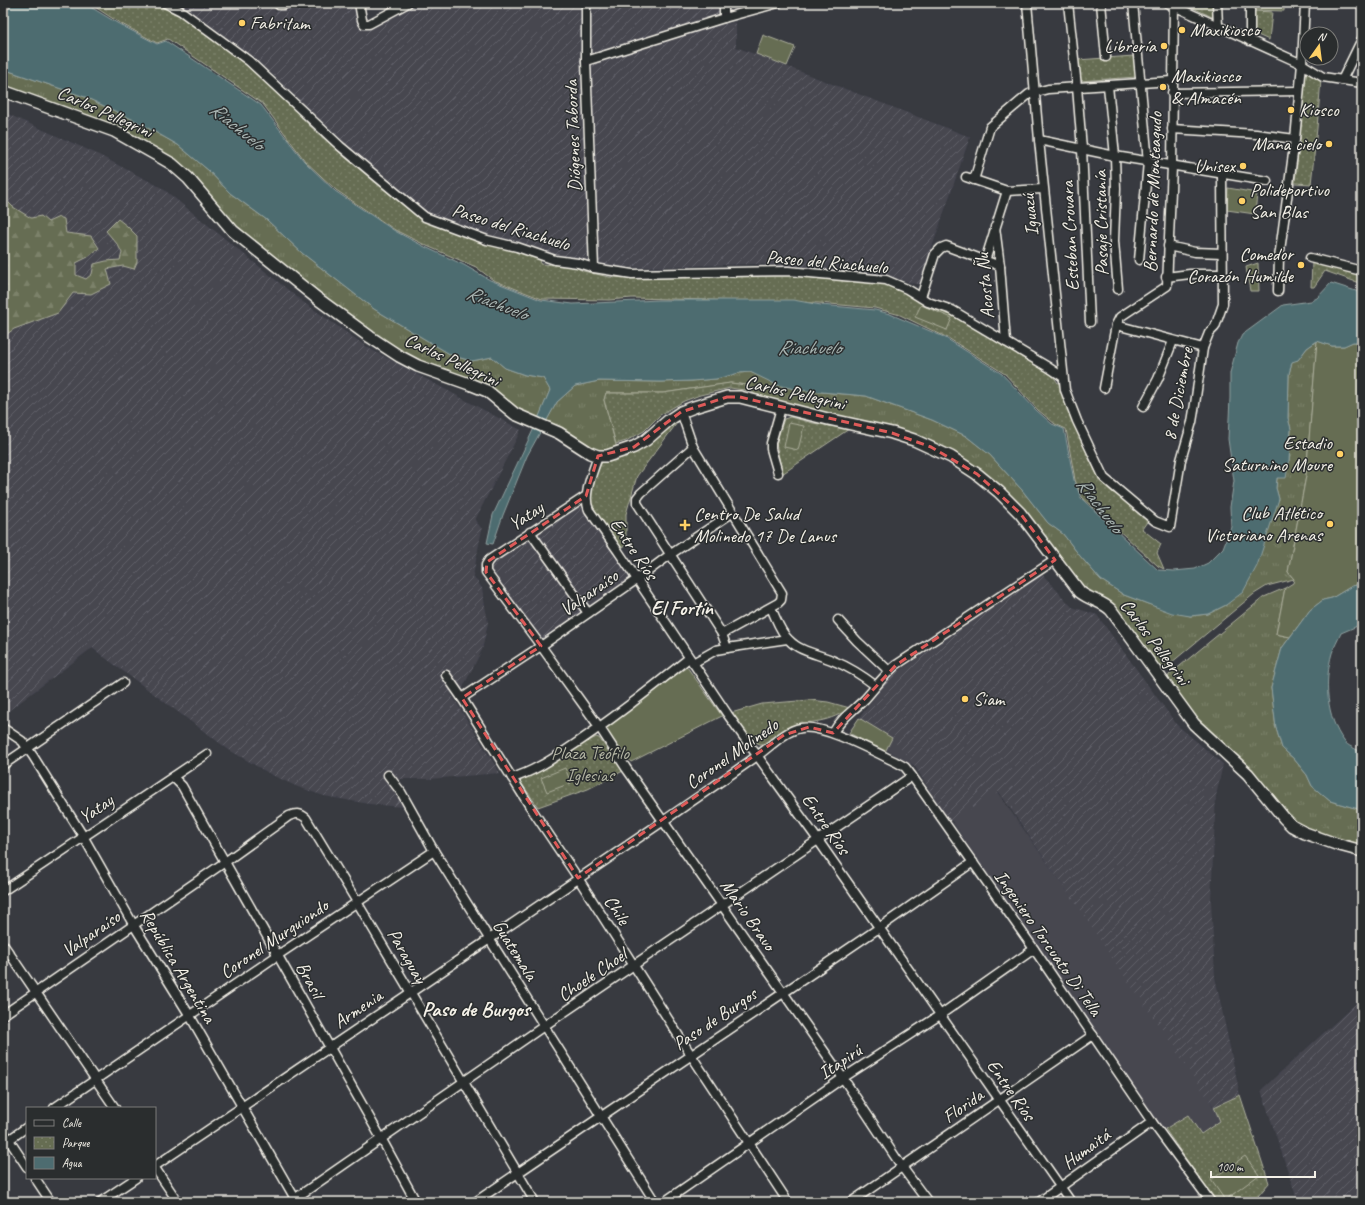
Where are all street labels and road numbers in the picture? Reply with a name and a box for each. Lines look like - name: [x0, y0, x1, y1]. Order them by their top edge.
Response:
- street label: Diógenes Taborda: [559, 78, 587, 192]
- street label: Carlos Pellegrini: [54, 80, 159, 145]
- street label: Bernardo de Monteagudo: [1138, 110, 1168, 273]
- street label: Pasaje Cristanía: [1088, 168, 1114, 276]
- street label: Esteban Crovara: [1055, 179, 1085, 291]
- street label: Iguazú: [1016, 191, 1044, 237]
- street label: Paseo del Riachuelo: [449, 198, 574, 257]
- street label: Paseo del Riachuelo: [765, 245, 890, 279]
- street label: Acosta Ñu: [970, 251, 1000, 320]
- street label: Carlos Pellegrini: [401, 328, 505, 393]
- street label: 8 de Diciembre: [1157, 344, 1199, 443]
- street label: Carlos Pellegrini: [743, 370, 850, 417]
- street label: Yatay: [504, 495, 549, 536]
- street label: Entre Ríos: [605, 514, 665, 587]
- street label: Valparaíso: [555, 563, 624, 622]
- street label: Carlos Pellegrini: [1115, 594, 1197, 692]
- street label: Coronel Molinedo: [681, 713, 784, 795]
- street label: Yatay: [74, 788, 119, 829]
- street label: Entre Ríos: [796, 789, 857, 861]
- street label: Ingeniero Torcuato Di Tella: [989, 865, 1108, 1022]
- street label: Mario Bravo: [715, 875, 783, 957]
- street label: Chile: [599, 891, 636, 931]
- street label: Coronel Murguiondo: [215, 893, 335, 984]
- street label: Valparaíso: [57, 904, 126, 963]
- street label: República Argentina: [135, 905, 222, 1028]
- street label: Guatemala: [487, 915, 544, 986]
- street label: Paraguay: [382, 924, 433, 989]
- street label: Choele Choel: [553, 941, 634, 1007]
- street label: Brasil: [290, 957, 332, 1006]
- street label: Paso de Burgos: [668, 981, 763, 1056]
- street label: Armenia: [329, 983, 389, 1034]
- street label: Itapirú: [814, 1038, 868, 1085]
- street label: Entre Ríos: [981, 1055, 1042, 1127]
- street label: Florida: [938, 1082, 990, 1129]
- street label: Humaitá: [1057, 1122, 1116, 1175]

